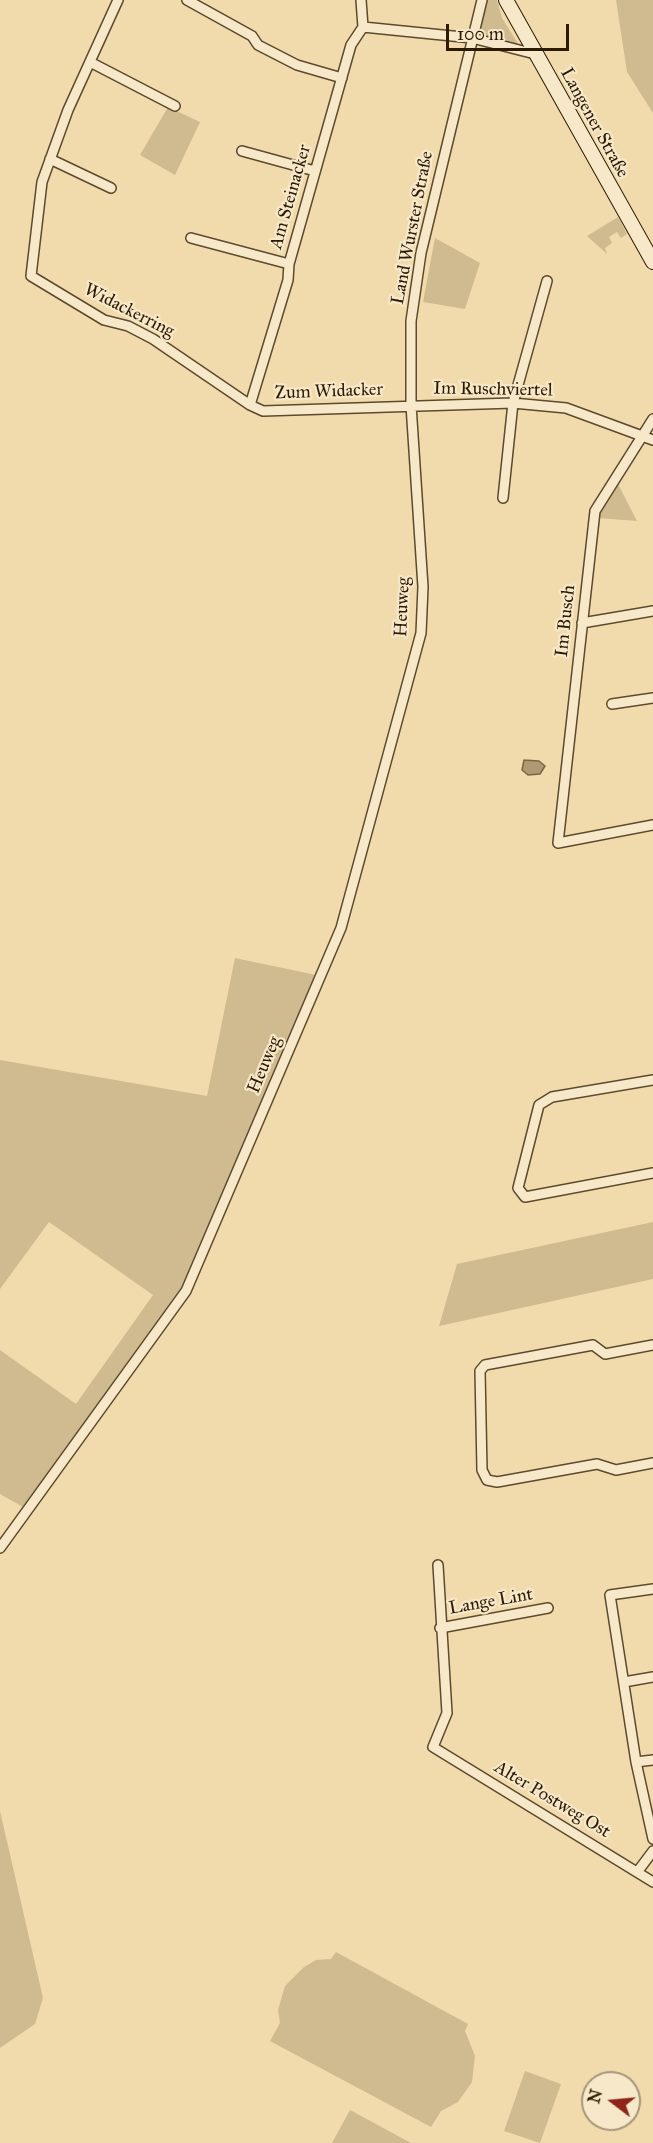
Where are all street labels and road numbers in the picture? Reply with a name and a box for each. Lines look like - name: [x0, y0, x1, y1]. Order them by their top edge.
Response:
- street label: Langener Straße: [555, 64, 633, 182]
- street label: Am Steinacker: [266, 142, 316, 252]
- street label: Land Wurster Straße: [388, 150, 438, 306]
- street label: Widackerring: [80, 279, 178, 343]
- street label: Im Ruschviertel: [433, 378, 553, 402]
- street label: Zum Widacker: [274, 379, 384, 405]
- street label: Heuweg: [391, 577, 415, 637]
- street label: Im Busch: [551, 584, 581, 658]
- street label: Heuweg: [243, 1033, 287, 1097]
- street label: Lange Lint: [447, 1584, 535, 1620]
- street label: Alter Postweg Ost: [490, 1757, 614, 1843]

